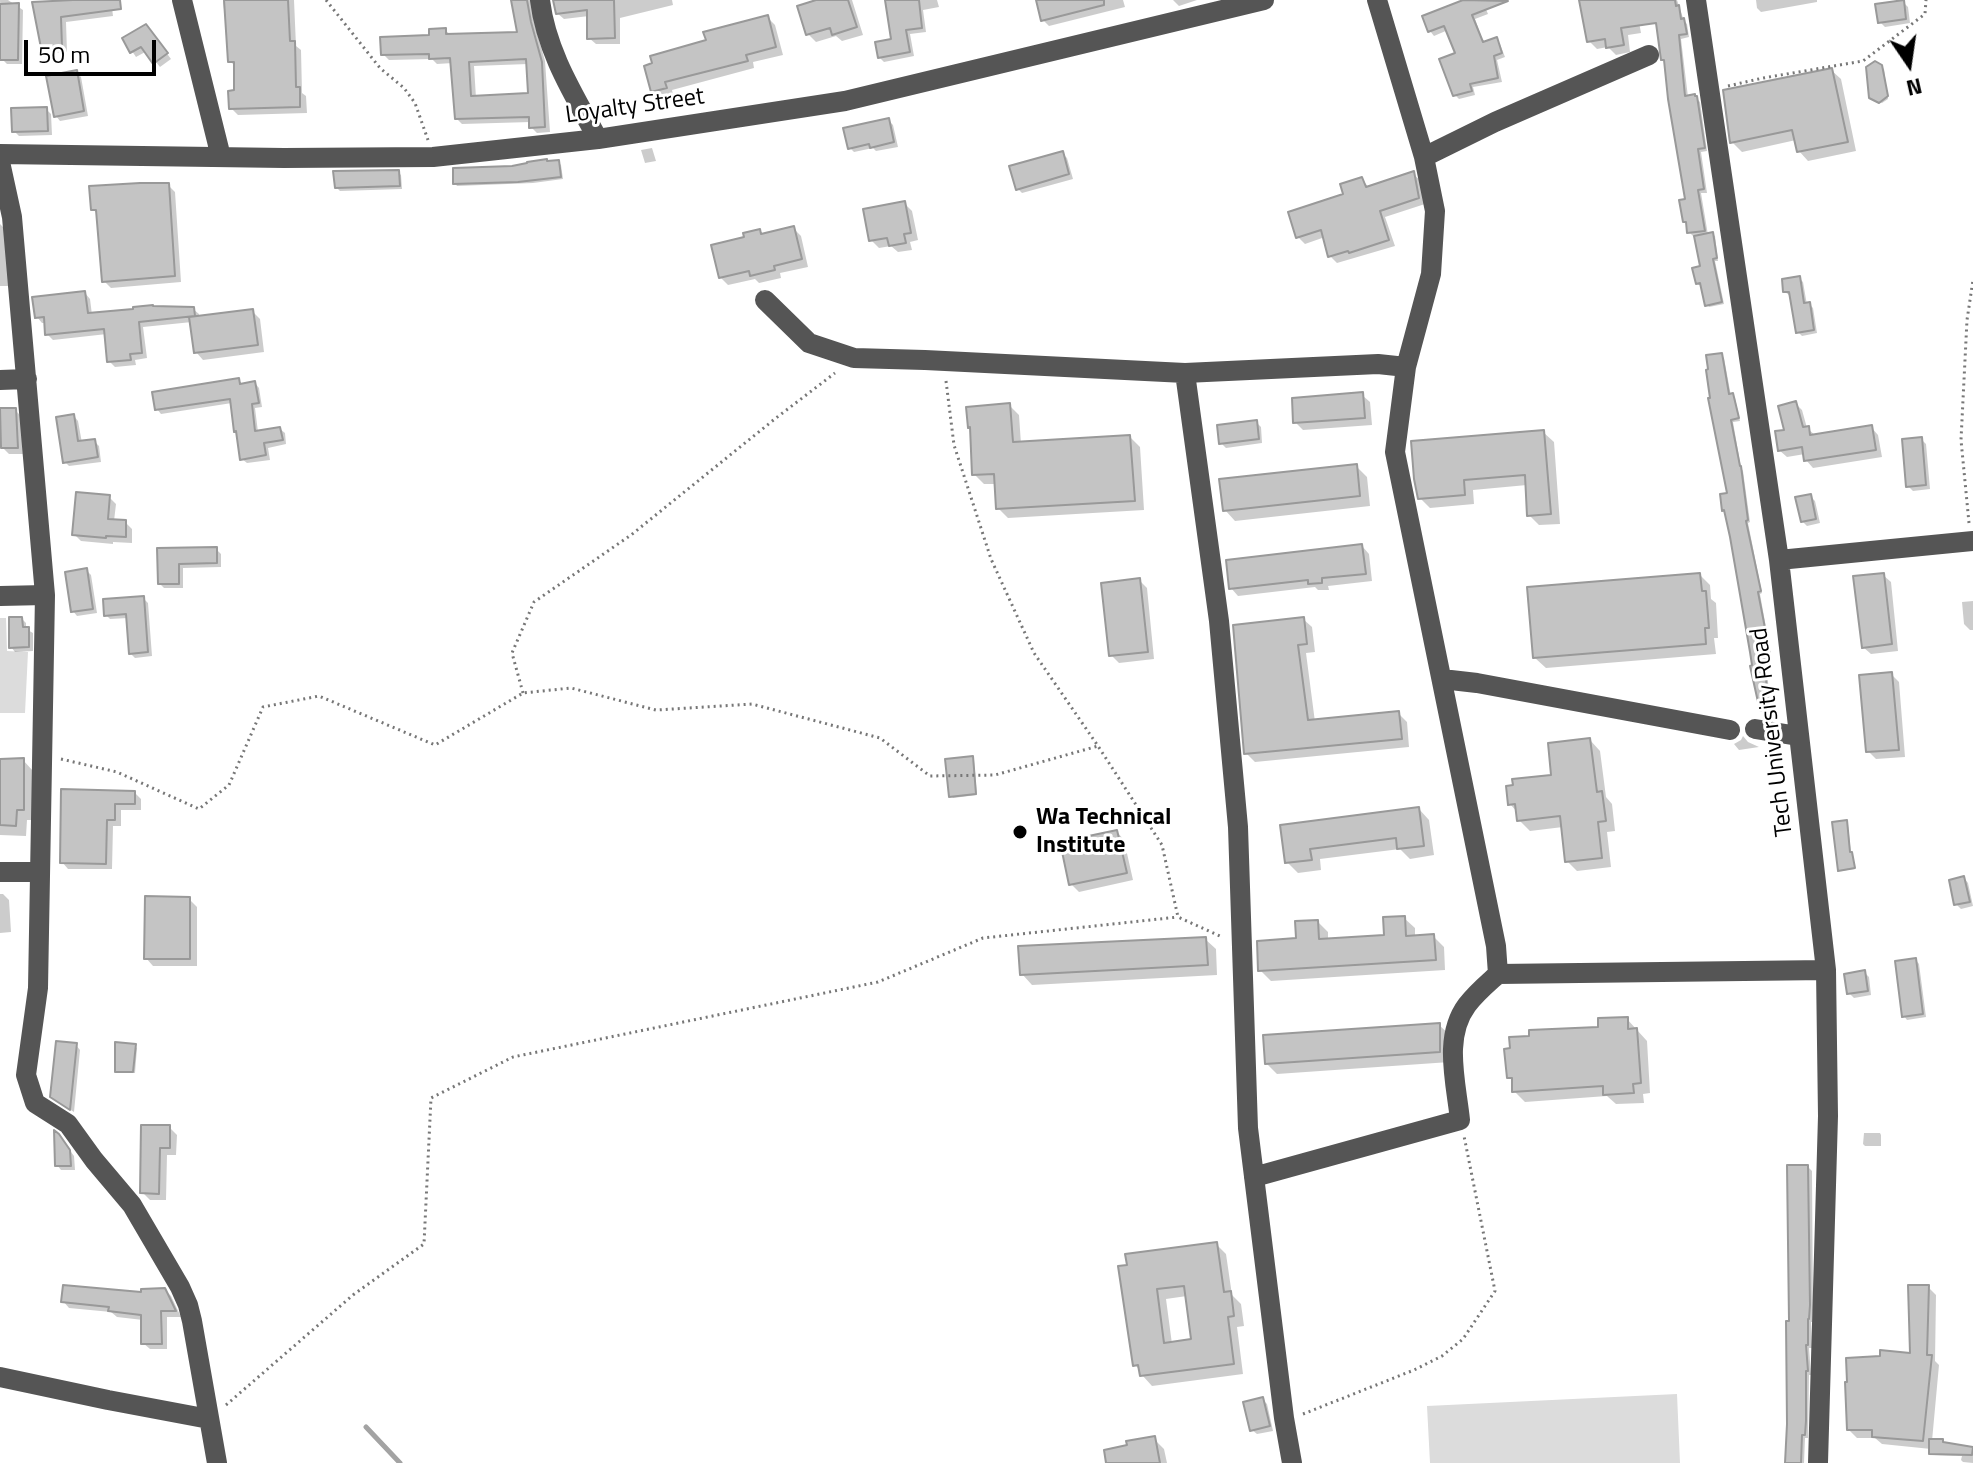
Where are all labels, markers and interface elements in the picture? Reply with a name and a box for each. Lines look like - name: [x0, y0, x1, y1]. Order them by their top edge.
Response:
- scale bar: [28, 24, 160, 74]
- north arrow: [1869, 24, 1949, 104]
- text: 50 m: [38, 36, 90, 72]
- text: N: [1903, 69, 1926, 106]
- street label: Loyalty Street: [564, 83, 706, 131]
- street label: Tech University Road: [1746, 626, 1800, 838]
- place label: Wa Technical Institute: [1036, 804, 1172, 860]
- marker: Wa Technical Institute: [1011, 823, 1029, 841]

